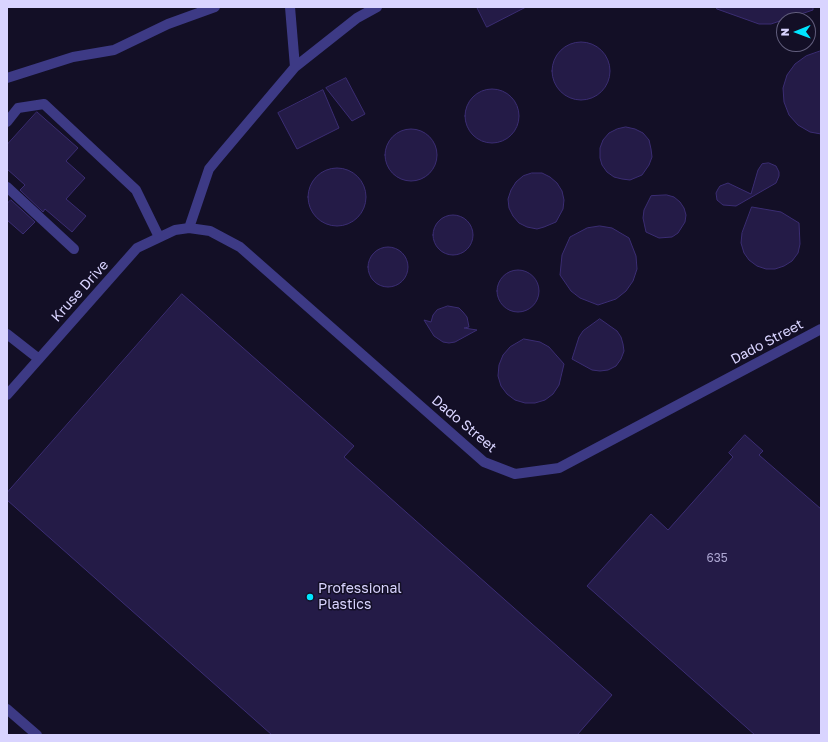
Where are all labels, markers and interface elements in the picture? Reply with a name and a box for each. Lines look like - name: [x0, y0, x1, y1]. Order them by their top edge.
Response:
- north arrow: [776, 12, 816, 52]
- text: N: [778, 28, 791, 37]
- street label: Kruse Drive: [48, 257, 112, 325]
- street label: Dado Street: [728, 316, 806, 368]
- street label: Dado Street: [428, 392, 500, 456]
- house number: 635: [706, 551, 728, 565]
- place label: Professional Plastics: [318, 581, 402, 614]
- marker: Professional Plastics: [305, 592, 315, 602]

